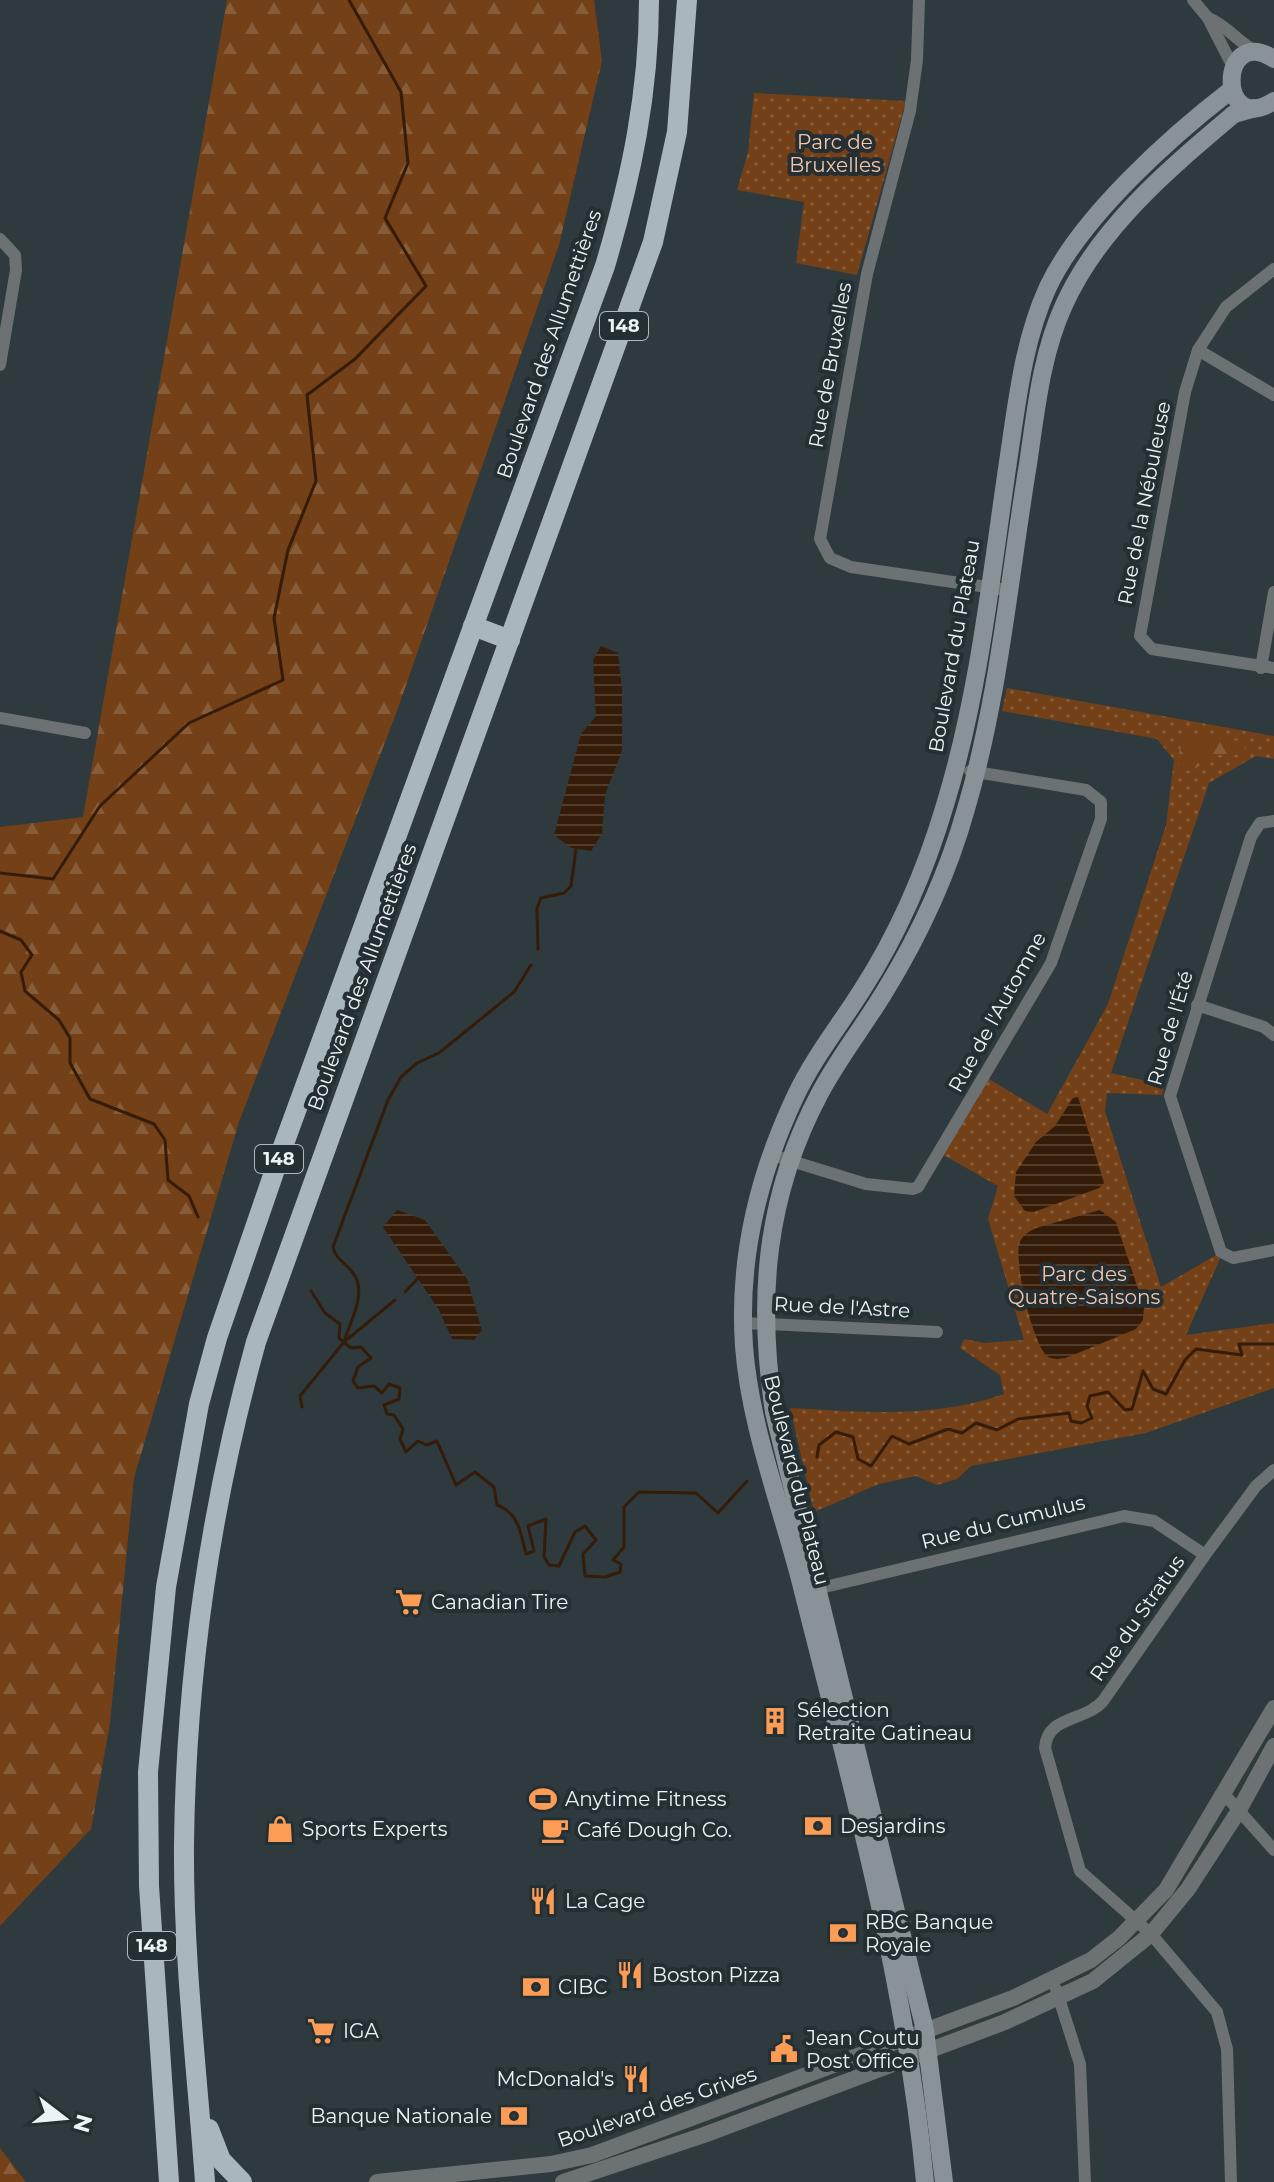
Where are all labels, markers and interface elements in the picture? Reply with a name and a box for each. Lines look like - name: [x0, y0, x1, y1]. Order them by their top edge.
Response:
- park label: Parc de Bruxelles: [789, 130, 881, 177]
- street label: Boulevard des Allumettières: [492, 206, 606, 482]
- street label: Rue de Bruxelles: [804, 280, 856, 450]
- road number: 148: [600, 312, 648, 340]
- street label: Rue de la Nébuleuse: [1113, 399, 1175, 607]
- street label: Boulevard du Plateau: [923, 538, 985, 754]
- street label: Boulevard des Allumettières: [302, 840, 422, 1114]
- street label: Rue de l'Automne: [943, 928, 1051, 1096]
- street label: Rue de l'Été: [1142, 968, 1198, 1088]
- road number: 148: [255, 1145, 303, 1173]
- park label: Parc des Quatre-Saisons: [1008, 1262, 1161, 1309]
- street label: Rue de l'Astre: [773, 1291, 911, 1323]
- street label: Boulevard du Plateau: [759, 1372, 835, 1588]
- street label: Rue du Cumulus: [919, 1490, 1088, 1554]
- street label: Rue du Stratus: [1085, 1550, 1189, 1686]
- supermarket icon: Canadian Tire: [394, 1587, 424, 1617]
- place label: Canadian Tire: [431, 1590, 568, 1614]
- place label: Sélection Retraite Gatineau: [797, 1698, 972, 1745]
- building icon: Sélection Retraite Gatineau: [760, 1706, 790, 1736]
- sports icon: Anytime Fitness: [528, 1784, 558, 1814]
- place label: Anytime Fitness: [565, 1787, 727, 1811]
- bank icon: Desjardins: [803, 1811, 833, 1841]
- shop icon: Sports Experts: [265, 1814, 295, 1844]
- place label: Desjardins: [840, 1814, 946, 1838]
- cafe icon: Café Dough Co.: [540, 1815, 570, 1845]
- place label: Sports Experts: [302, 1817, 448, 1841]
- place label: Café Dough Co.: [577, 1818, 732, 1842]
- restaurant icon: La Cage: [528, 1886, 558, 1916]
- place label: La Cage: [565, 1889, 645, 1913]
- place label: RBC Banque Royale: [865, 1910, 993, 1957]
- bank icon: RBC Banque Royale: [828, 1918, 858, 1948]
- road number: 148: [128, 1932, 176, 1960]
- restaurant icon: Boston Pizza: [615, 1960, 645, 1990]
- place label: Boston Pizza: [652, 1963, 780, 1987]
- bank icon: CIBC: [521, 1972, 551, 2002]
- place label: CIBC: [558, 1975, 607, 1999]
- supermarket icon: IGA: [306, 2016, 336, 2046]
- place label: IGA: [343, 2019, 380, 2043]
- place label: Jean Coutu Post Office: [805, 2026, 920, 2073]
- public building icon: Jean Coutu Post Office: [769, 2034, 799, 2064]
- street label: Boulevard des Grives: [554, 2062, 760, 2152]
- restaurant icon: McDonald's: [621, 2064, 651, 2094]
- place label: McDonald's: [497, 2067, 614, 2091]
- north arrow: [24, 2078, 104, 2158]
- bank icon: Banque Nationale: [499, 2101, 529, 2131]
- place label: Banque Nationale: [310, 2104, 492, 2128]
- text: N: [67, 2111, 98, 2136]

